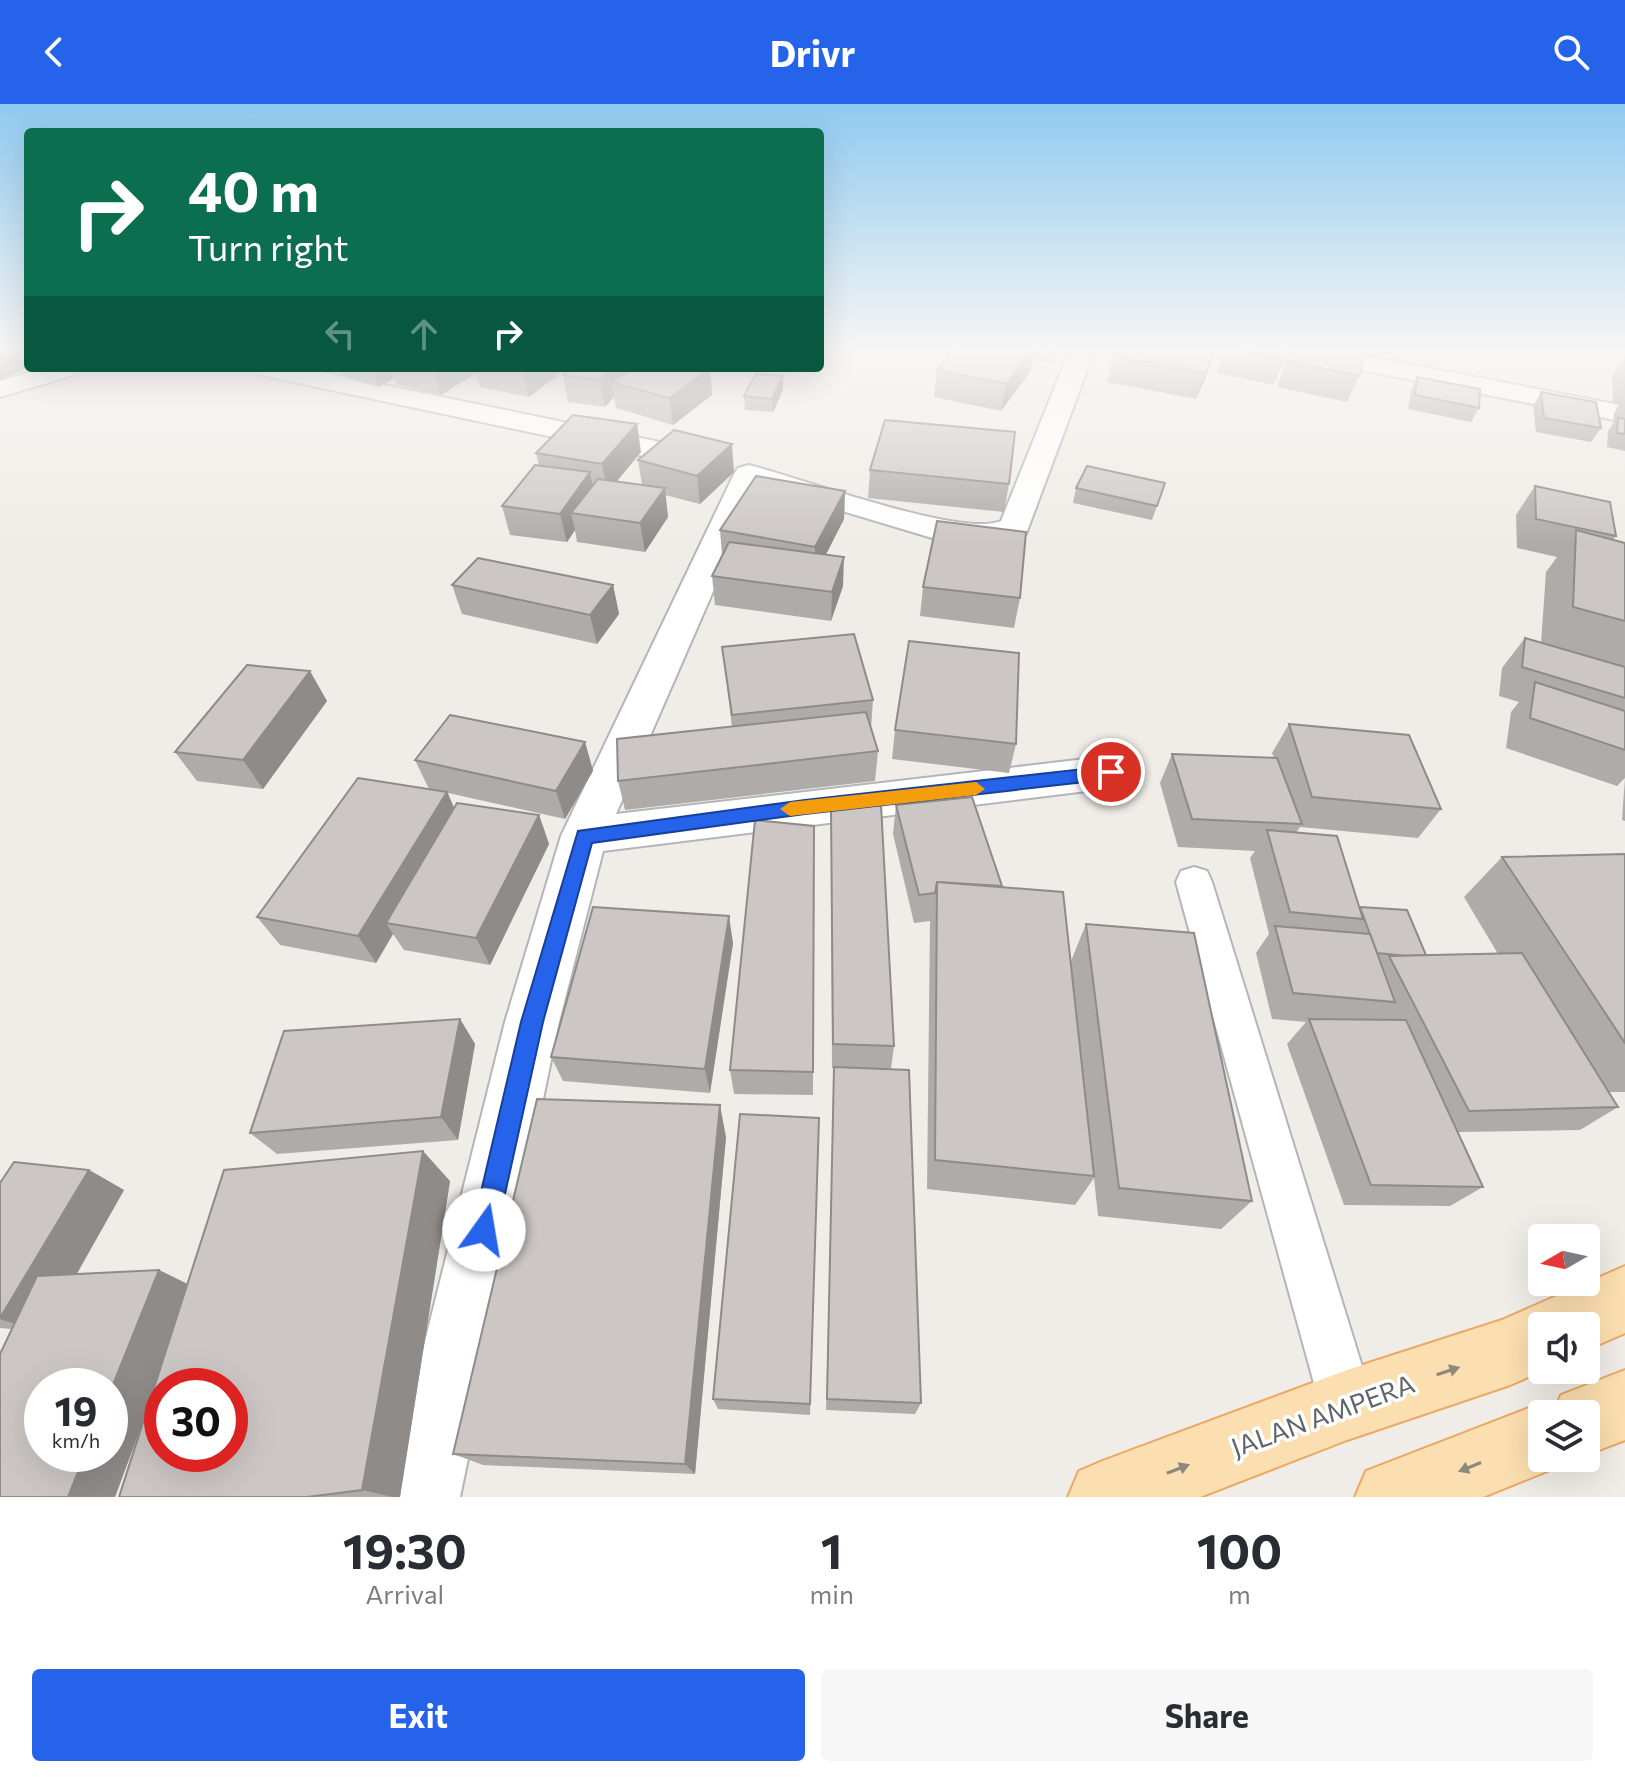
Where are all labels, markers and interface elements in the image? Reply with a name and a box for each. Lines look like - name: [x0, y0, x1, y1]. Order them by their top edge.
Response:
- icon: back: [32, 30, 76, 74]
- text: Drivr: [770, 30, 855, 74]
- icon: search: [1549, 30, 1593, 74]
- text: 40 m: [188, 155, 319, 224]
- icon: right: [56, 160, 160, 264]
- text: Turn right: [188, 224, 349, 268]
- icon: left: [318, 312, 362, 356]
- icon: ahead: [402, 312, 446, 356]
- icon: right: [486, 312, 530, 356]
- pin: [1077, 738, 1145, 806]
- icon: arrive: [1089, 750, 1133, 794]
- position arrow: [442, 1188, 526, 1272]
- north arrow: [1528, 1224, 1600, 1296]
- map controls: [1528, 1224, 1600, 1472]
- button: sound: [1528, 1312, 1600, 1384]
- one-way arrow: [1437, 1365, 1461, 1377]
- street label: JALAN AMPERA: [1227, 1367, 1418, 1462]
- speed limit sign: 30: [144, 1368, 248, 1472]
- text: 19: [55, 1385, 97, 1434]
- button: layers: [1528, 1400, 1600, 1472]
- text: km/h: [52, 1428, 100, 1452]
- one-way arrow: [1458, 1461, 1482, 1474]
- one-way arrow: [1166, 1462, 1190, 1475]
- text: 19:30: [343, 1520, 467, 1579]
- text: 1: [821, 1520, 843, 1579]
- text: 100: [1197, 1520, 1282, 1579]
- text: Arrival: [365, 1578, 444, 1609]
- text: min: [810, 1578, 854, 1609]
- text: m: [1228, 1578, 1251, 1609]
- button: Exit: [32, 1669, 805, 1761]
- button: Share: [821, 1669, 1593, 1761]

